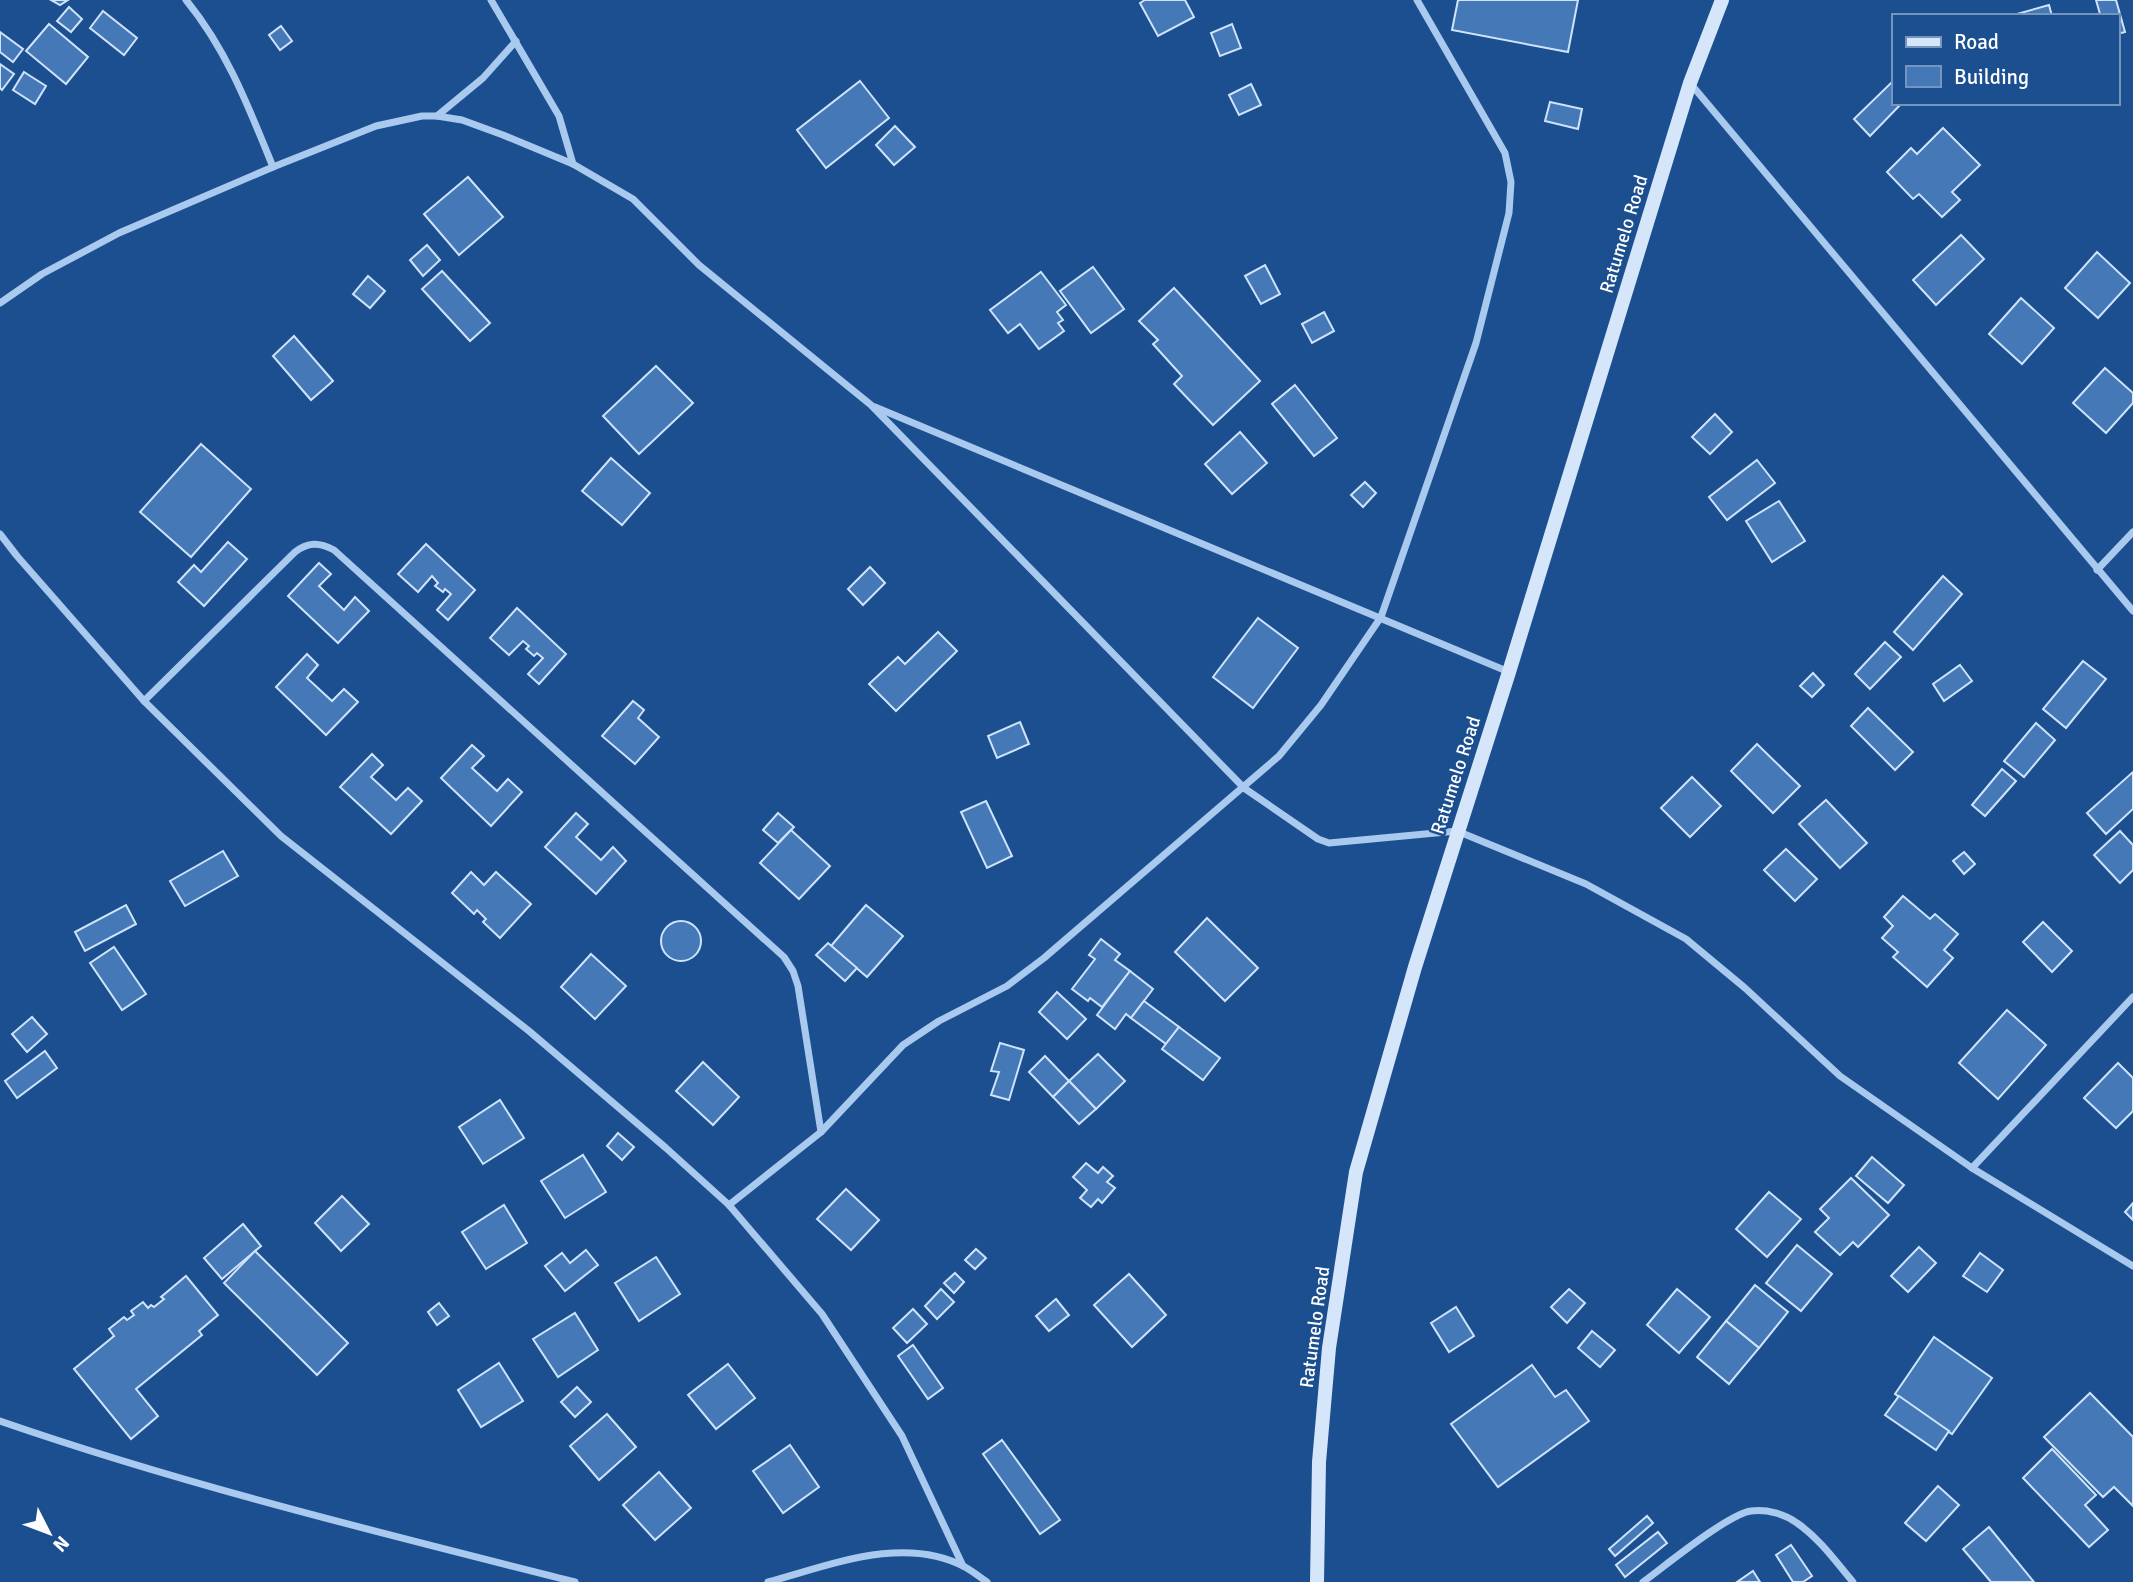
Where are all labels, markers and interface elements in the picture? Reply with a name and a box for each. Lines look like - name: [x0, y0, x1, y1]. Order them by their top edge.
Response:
- legend: [1892, 14, 2119, 105]
- text: Road: [1954, 29, 1999, 55]
- text: Building: [1954, 64, 2029, 90]
- street label: Ratumelo Road: [1595, 172, 1653, 296]
- street label: Ratumelo Road: [1426, 713, 1486, 837]
- street label: Ratumelo Road: [1295, 1265, 1335, 1389]
- north arrow: [14, 1498, 84, 1568]
- text: N: [48, 1531, 74, 1557]

